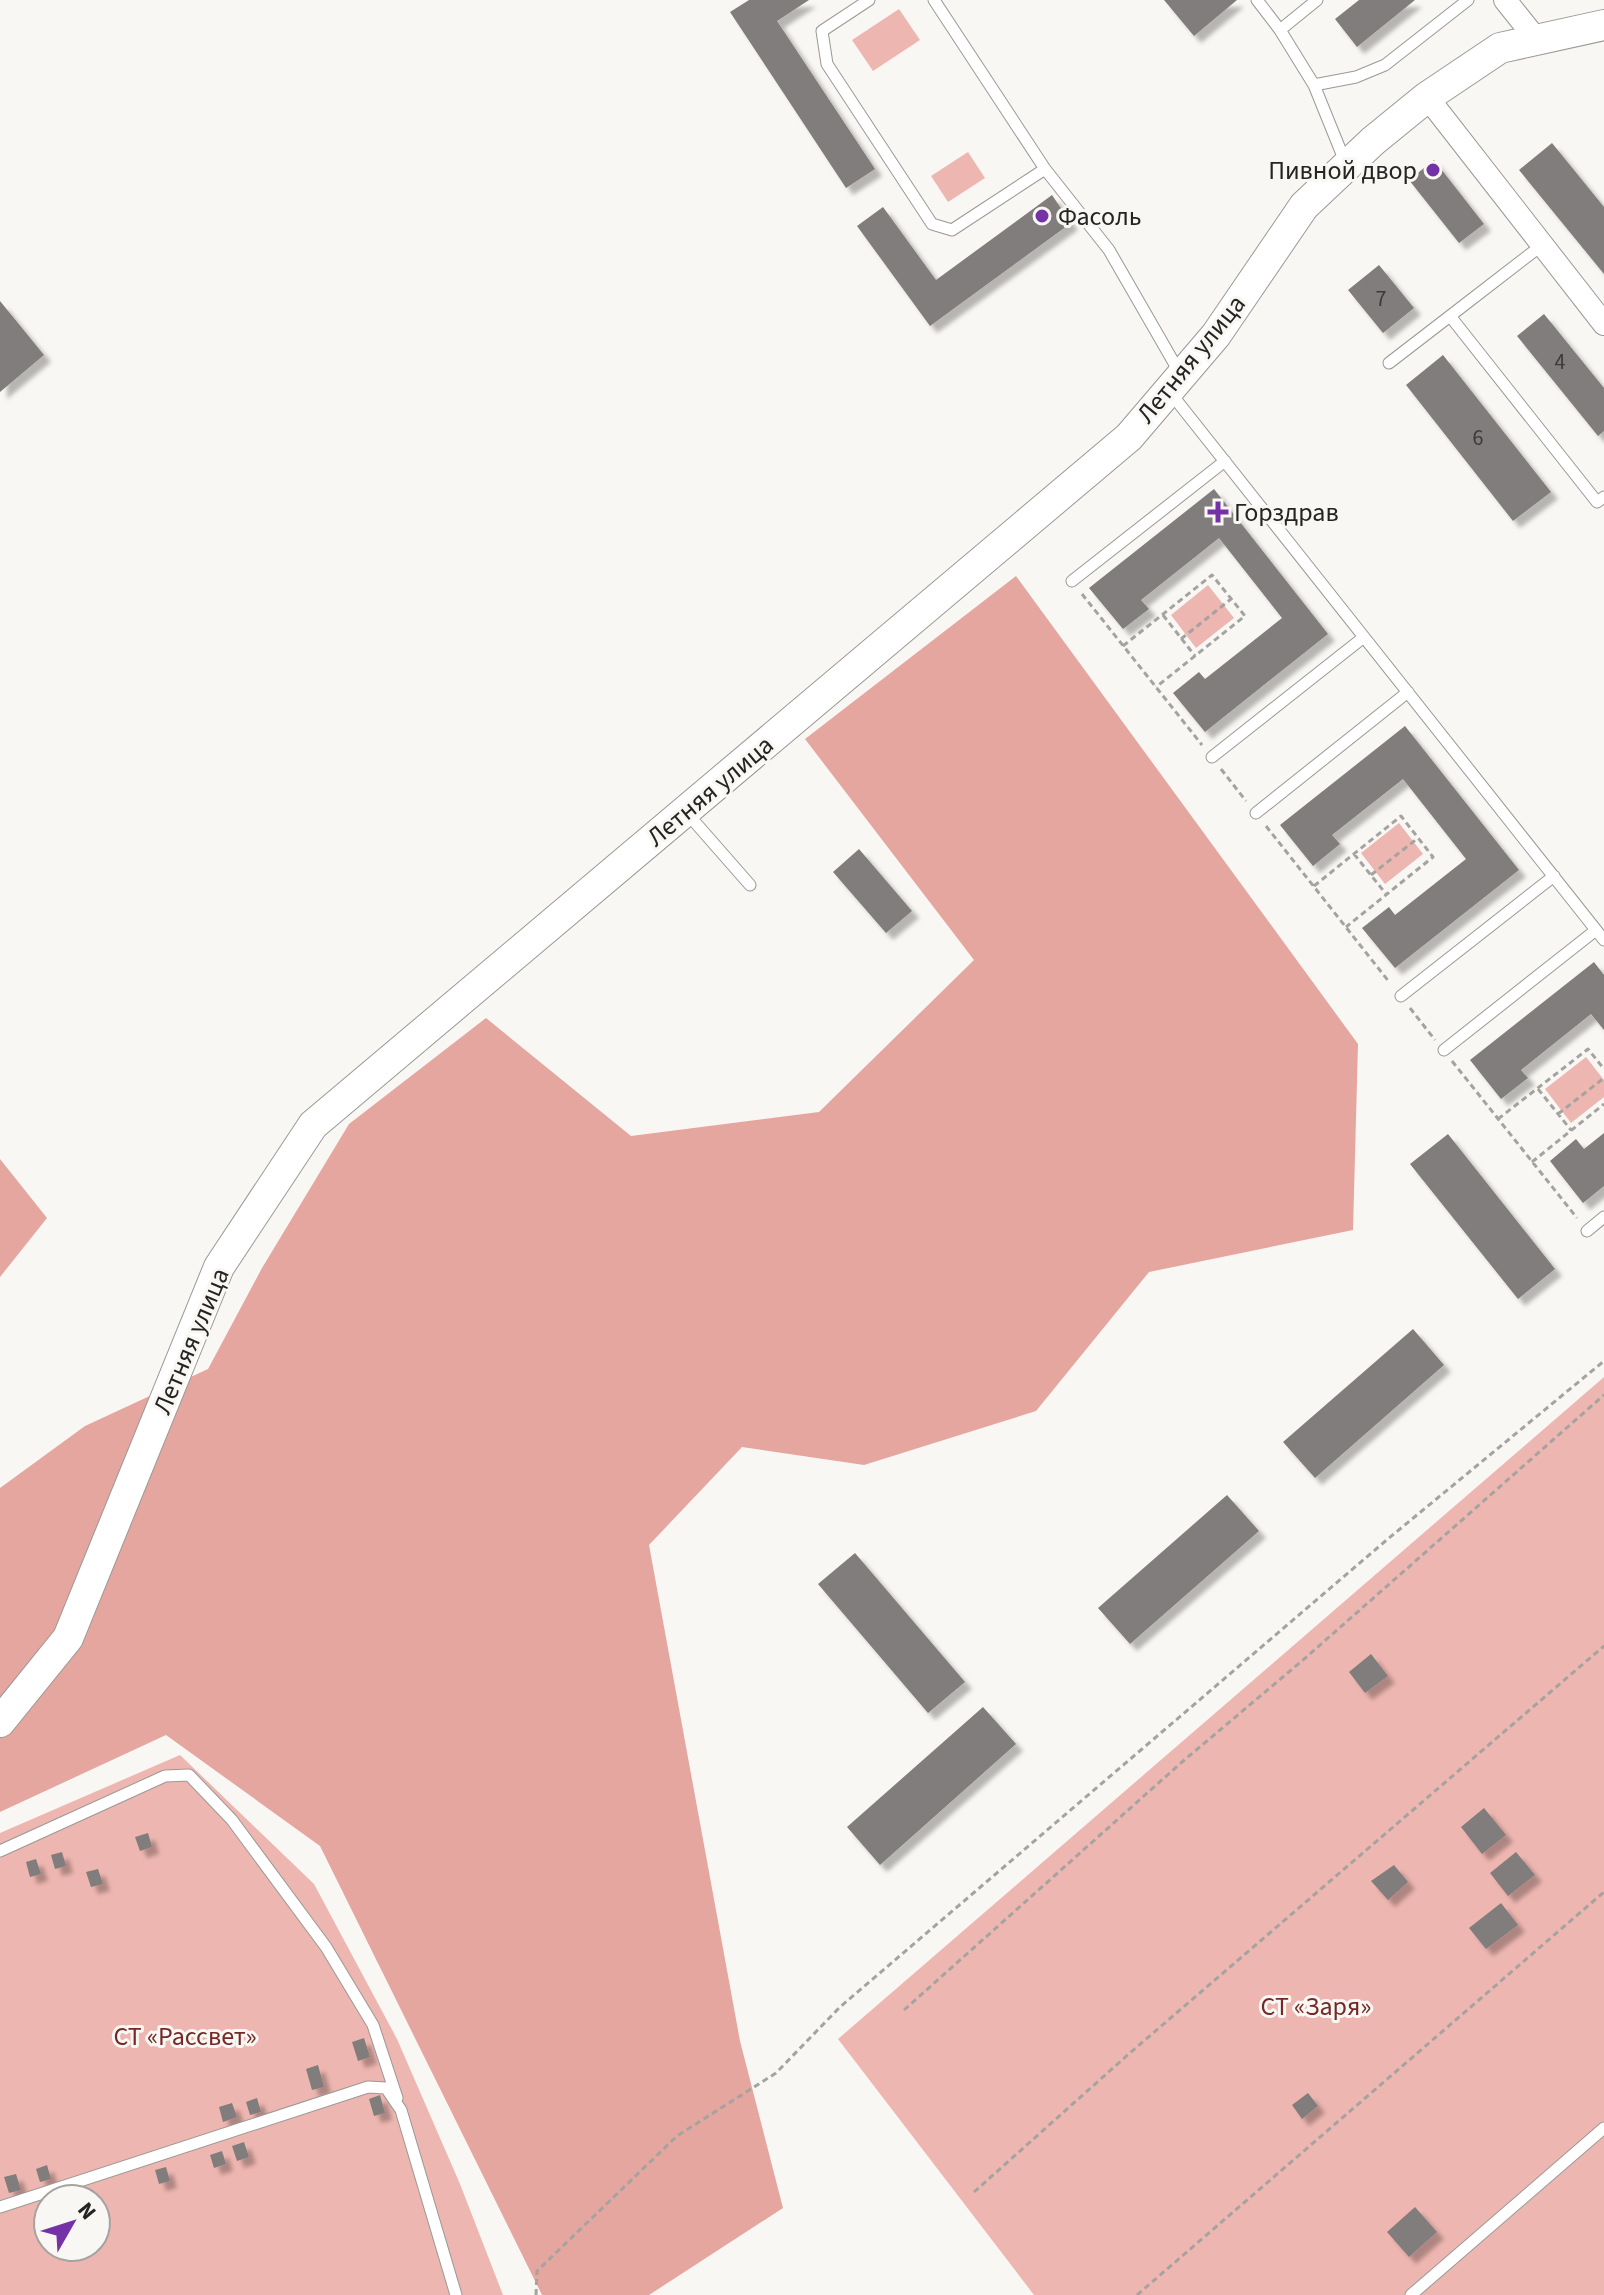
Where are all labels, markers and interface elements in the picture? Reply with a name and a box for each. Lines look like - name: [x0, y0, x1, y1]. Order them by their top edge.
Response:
- place label: Пивной двор: [1268, 152, 1417, 189]
- marker: Пивной двор: [1424, 161, 1442, 179]
- place label: Фасоль: [1058, 198, 1142, 235]
- marker: Фасоль: [1033, 207, 1051, 225]
- house number: 7: [1376, 283, 1387, 315]
- street label: Летняя улица: [1128, 287, 1254, 431]
- house number: 4: [1555, 346, 1566, 378]
- house number: 6: [1473, 422, 1484, 454]
- place label: Горздрав: [1234, 494, 1339, 531]
- marker: Горздрав: [1209, 503, 1227, 521]
- street label: Летняя улица: [638, 727, 782, 855]
- street label: Летняя улица: [144, 1262, 238, 1420]
- park label: СТ «Заря»: [1261, 1988, 1371, 2025]
- park label: СТ «Рассвет»: [113, 2018, 257, 2055]
- north arrow: [32, 2183, 112, 2263]
- text: N: [70, 2195, 104, 2227]

